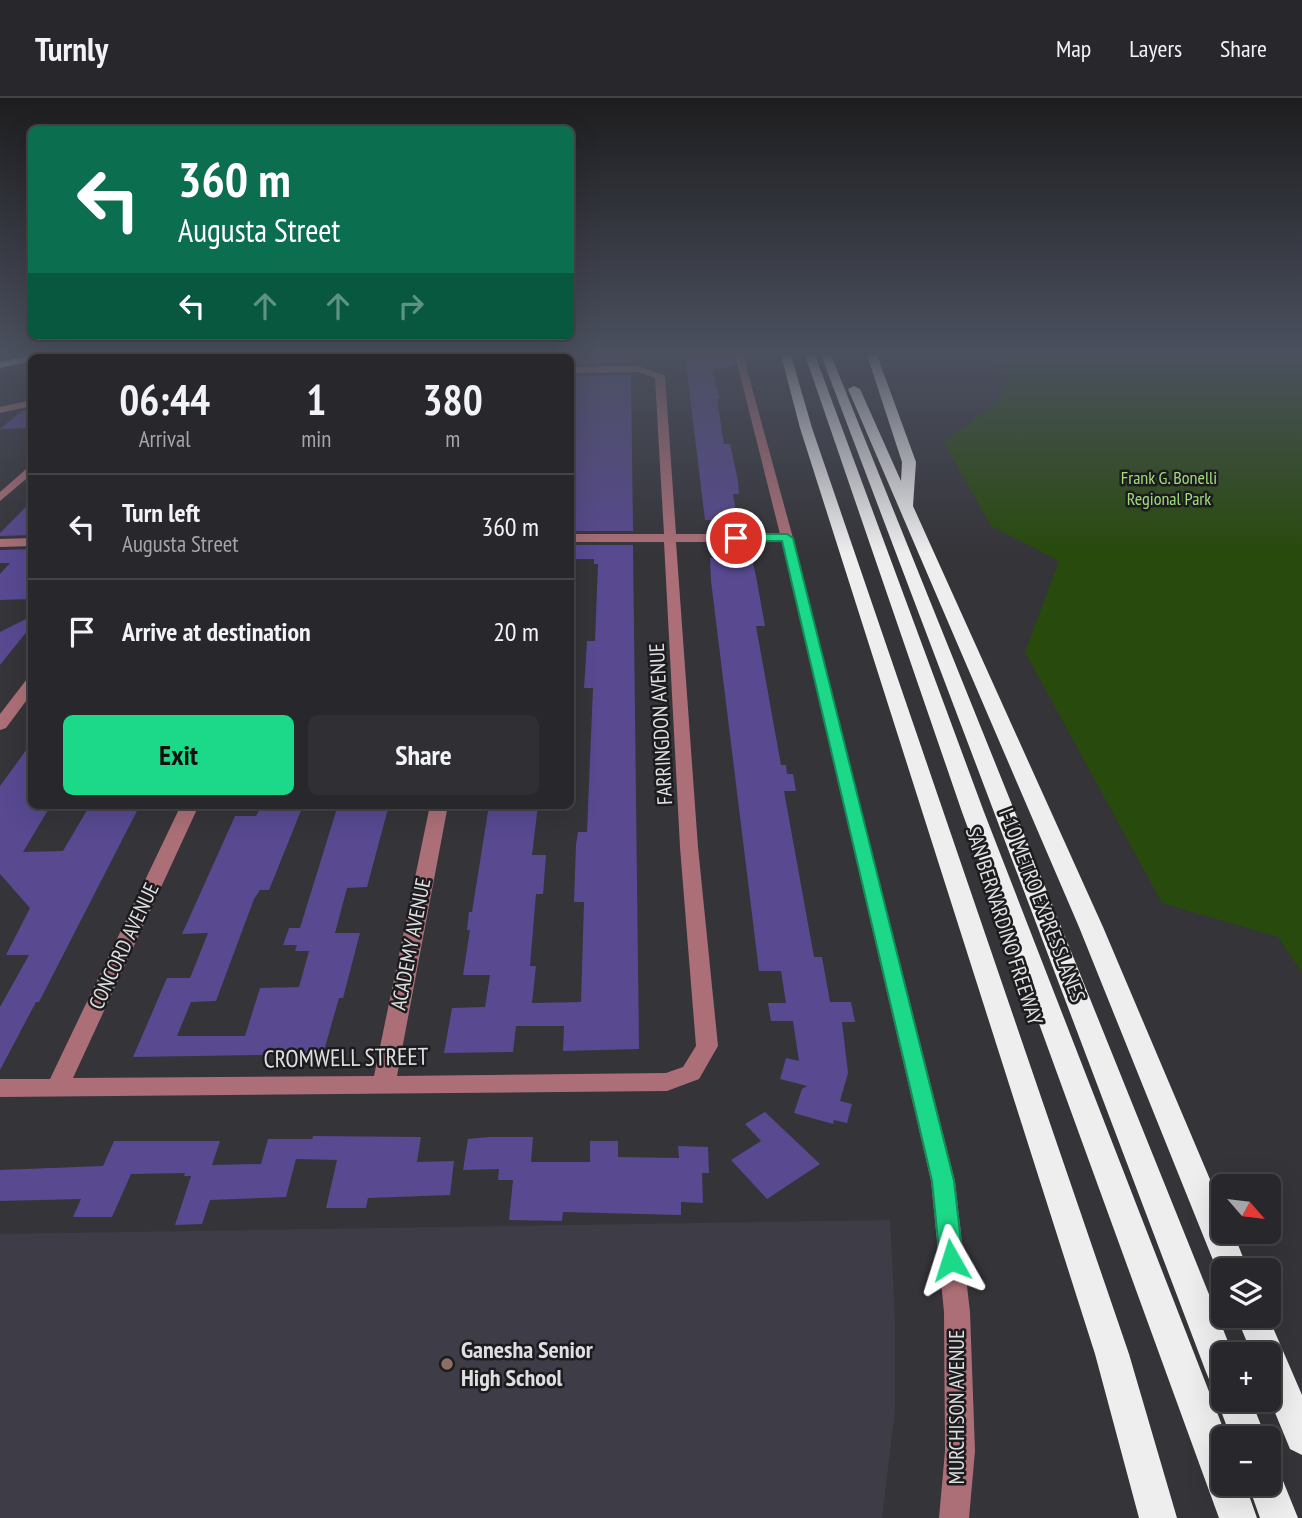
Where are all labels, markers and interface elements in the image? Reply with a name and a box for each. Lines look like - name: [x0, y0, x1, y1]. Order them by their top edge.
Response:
- text: Turnly: [35, 27, 108, 70]
- text: Map: [1056, 33, 1091, 64]
- text: Layers: [1129, 33, 1182, 64]
- text: Share: [1220, 33, 1267, 64]
- text: 360 m: [178, 147, 291, 211]
- icon: left: [63, 154, 154, 245]
- text: Augusta Street: [178, 209, 340, 251]
- icon: left: [173, 287, 211, 325]
- icon: ahead: [246, 287, 284, 325]
- icon: ahead: [319, 287, 357, 325]
- icon: right: [392, 287, 430, 325]
- text: 06:44: [119, 372, 210, 427]
- text: 1: [306, 372, 326, 427]
- text: 380: [423, 372, 483, 427]
- text: Arrival: [139, 424, 191, 453]
- text: min: [301, 424, 331, 453]
- text: m: [445, 424, 460, 453]
- park label: Frank G. Bonelli Regional Park: [1121, 466, 1217, 510]
- text: Turn left: [122, 496, 200, 529]
- icon: left: [63, 508, 101, 546]
- pin: [706, 508, 766, 568]
- text: 360 m: [481, 510, 539, 543]
- icon: arrive: [717, 519, 755, 557]
- text: Augusta Street: [122, 529, 239, 558]
- icon: arrive: [63, 613, 101, 651]
- text: Arrive at destination: [122, 615, 311, 648]
- text: 20 m: [493, 615, 539, 648]
- street label: FARRINGDON AVENUE: [643, 642, 678, 806]
- button: Exit: [63, 715, 294, 795]
- button: Share: [308, 715, 539, 795]
- street label: I-10 METRO EXPRESSLANES: [993, 804, 1092, 1006]
- street label: SAN BERNARDINO FREEWAY: [960, 823, 1049, 1029]
- street label: ACADEMY AVENUE: [384, 876, 437, 1012]
- street label: CONCORD AVENUE: [82, 878, 165, 1013]
- street label: CROMWELL STREET: [263, 1041, 429, 1074]
- north arrow: [1211, 1174, 1281, 1244]
- map controls: [1211, 1174, 1281, 1496]
- position arrow: [914, 1223, 988, 1297]
- button: layers: [1211, 1258, 1281, 1328]
- street label: MURCHISON AVENUE: [943, 1330, 970, 1484]
- place label: Ganesha Senior High School: [461, 1334, 594, 1393]
- button: +: [1211, 1342, 1281, 1412]
- marker: Ganesha Senior High School: [439, 1356, 455, 1372]
- button: −: [1211, 1426, 1281, 1496]

